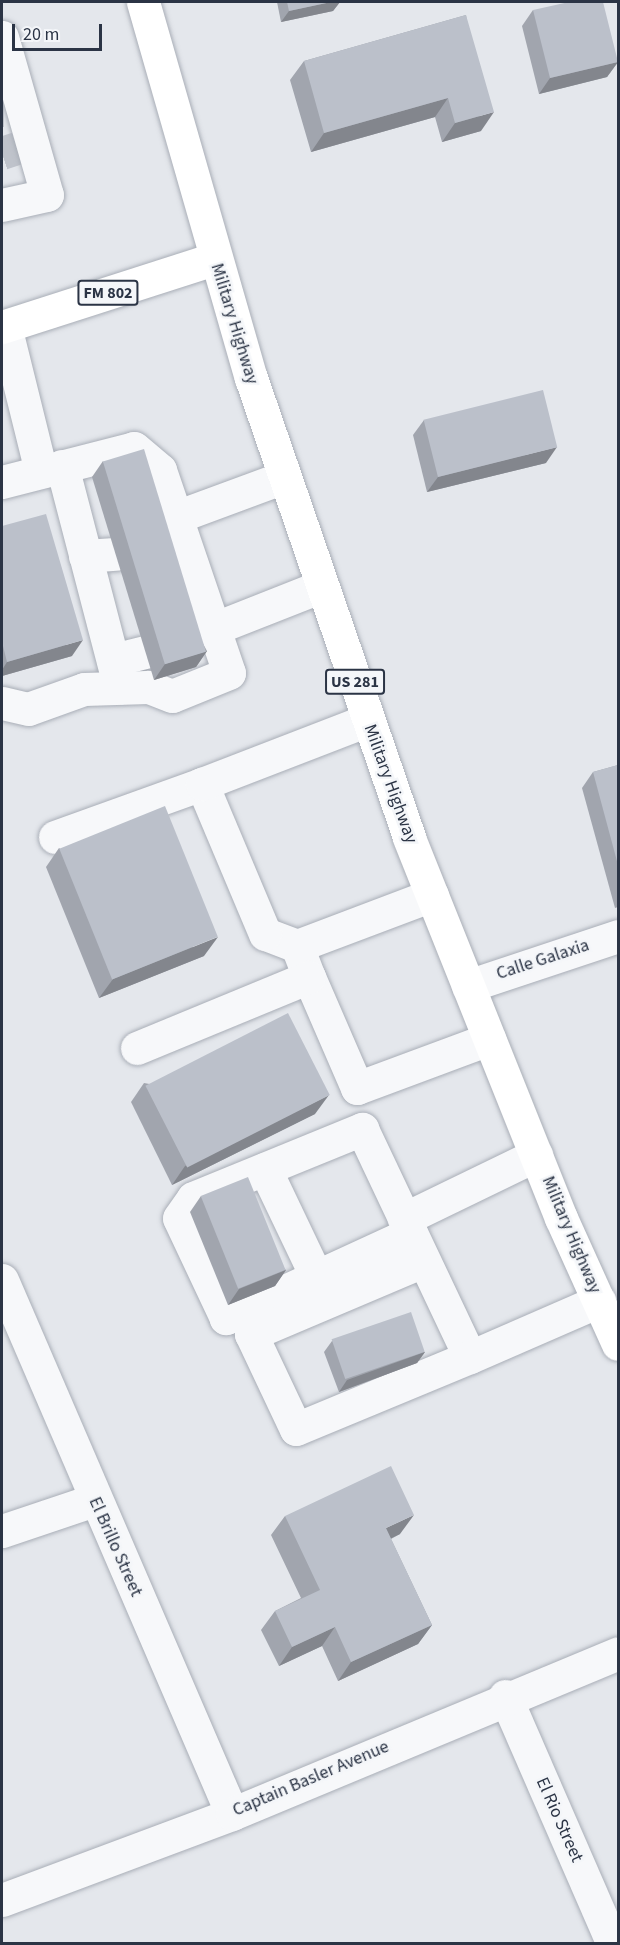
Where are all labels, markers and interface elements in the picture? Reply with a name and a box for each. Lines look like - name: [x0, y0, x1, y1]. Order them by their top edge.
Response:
- scale bar: [15, 12, 105, 50]
- text: 20 m: [23, 22, 59, 47]
- street label: Military Highway: [205, 261, 263, 387]
- road number: FM 802: [76, 280, 140, 306]
- road number: US 281: [325, 669, 385, 695]
- street label: Military Highway: [358, 721, 422, 847]
- street label: Calle Galaxia: [494, 935, 592, 985]
- street label: Military Highway: [537, 1173, 605, 1297]
- street label: El Brillo Street: [83, 1494, 147, 1600]
- street label: Captain Basler Avenue: [230, 1736, 392, 1822]
- street label: El Rio Street: [531, 1774, 587, 1866]

